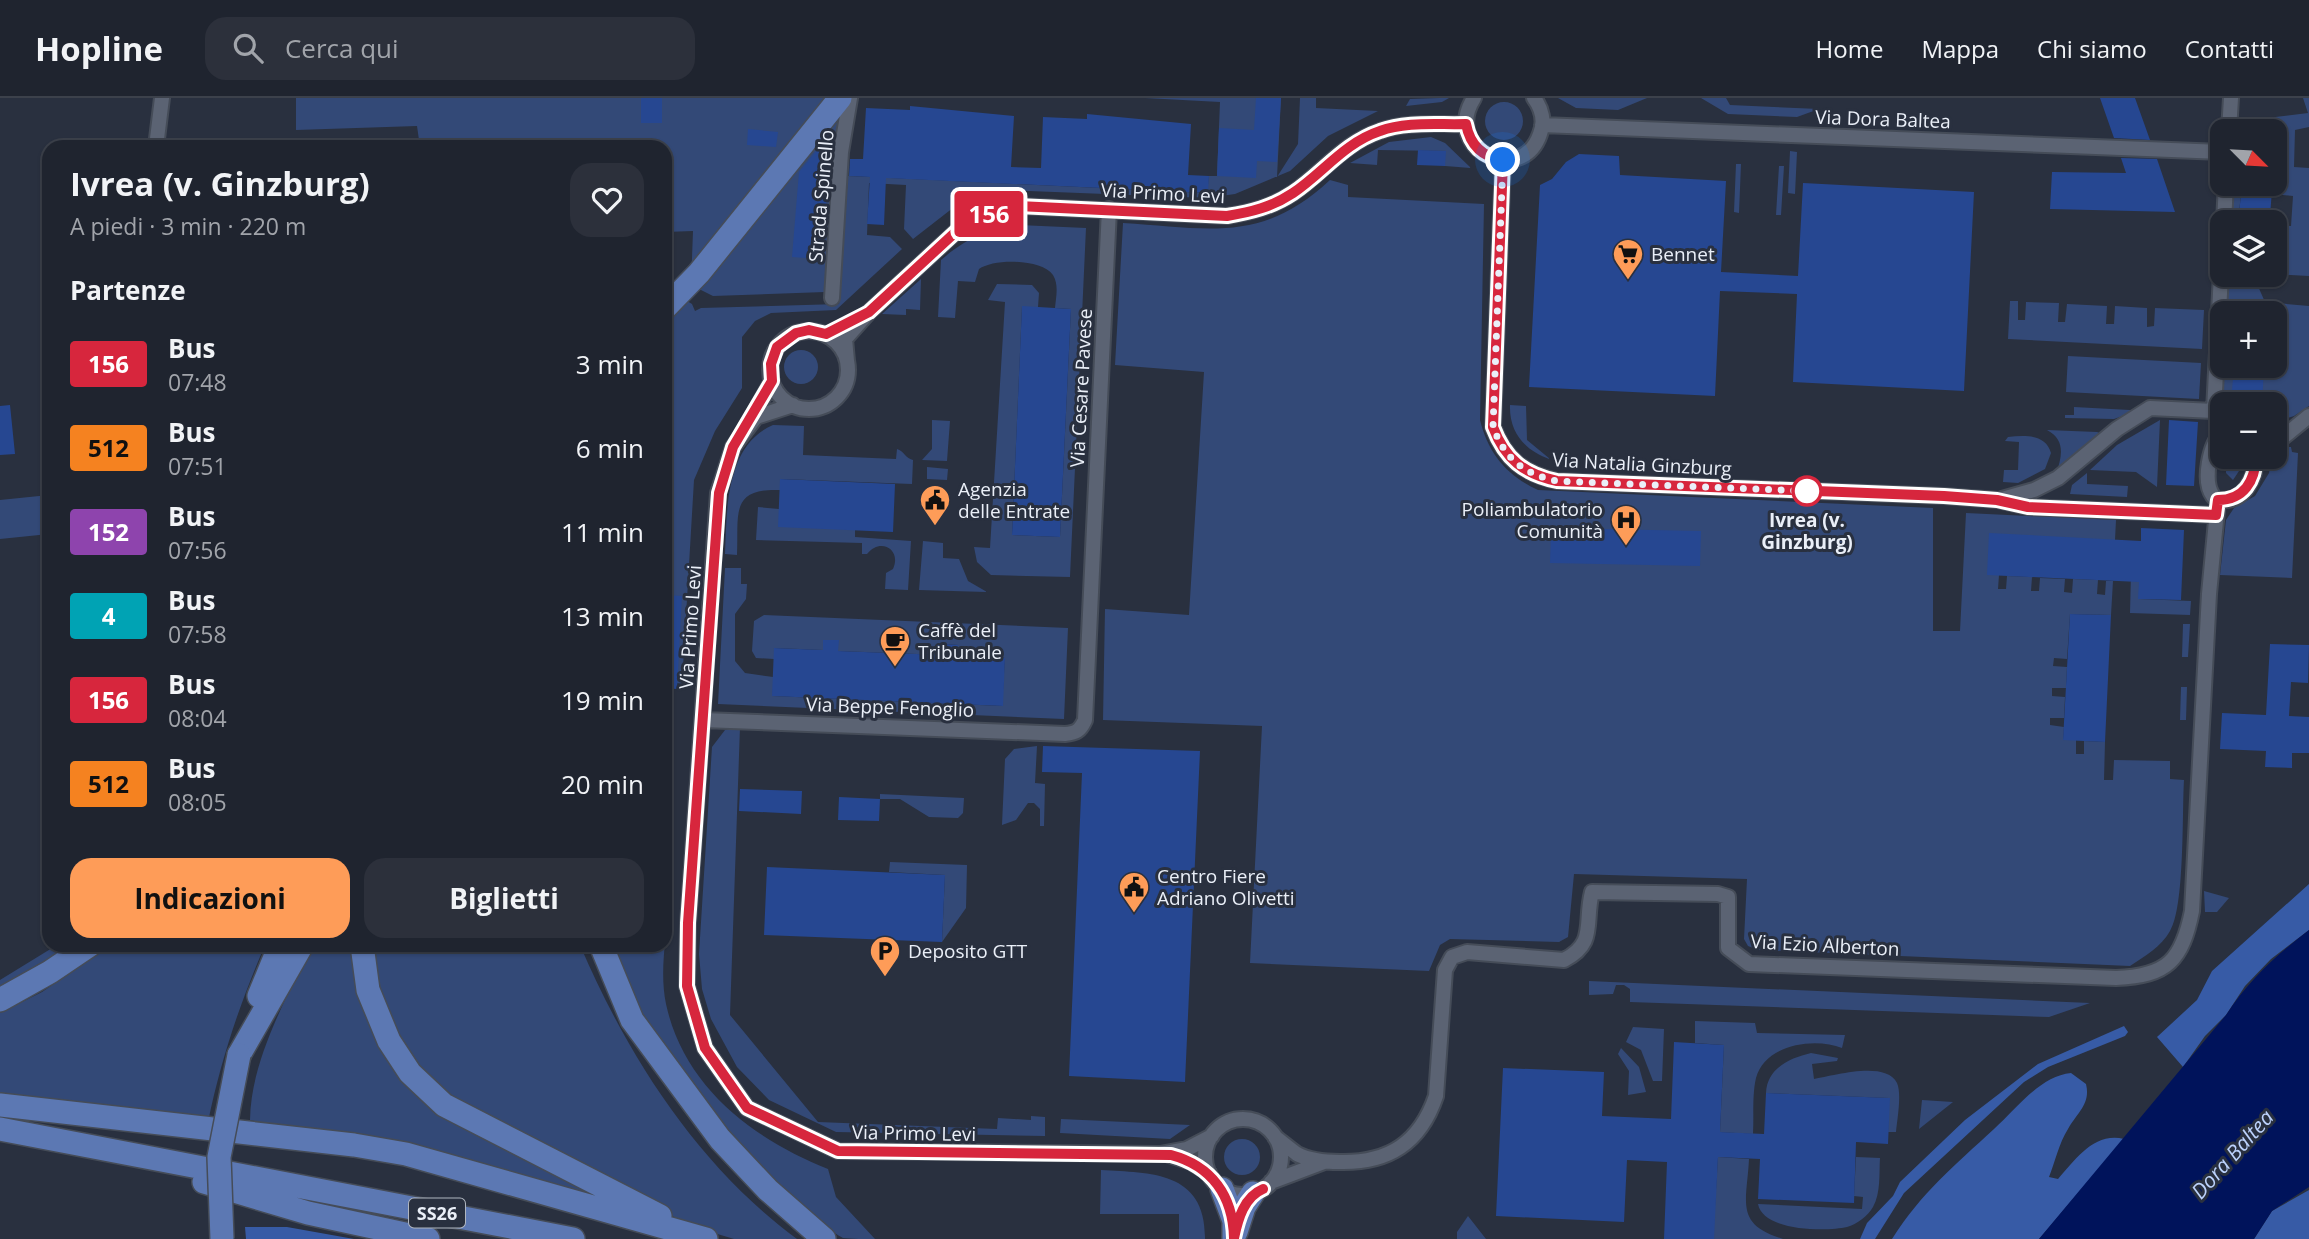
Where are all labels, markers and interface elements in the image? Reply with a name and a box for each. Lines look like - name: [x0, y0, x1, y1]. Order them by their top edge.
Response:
- search box: [205, 17, 695, 80]
- text: Hopline: [35, 26, 163, 71]
- icon: search: [229, 29, 267, 67]
- text: Cerca qui: [285, 30, 399, 66]
- text: Home: [1816, 32, 1883, 65]
- text: Mappa: [1921, 32, 1999, 65]
- text: Chi siamo: [2037, 32, 2147, 65]
- text: Contatti: [2185, 32, 2274, 65]
- street label: Via Dora Baltea: [1815, 104, 1951, 134]
- north arrow: [2210, 119, 2287, 196]
- map controls: [2210, 119, 2287, 469]
- street label: Strada Spinello: [802, 129, 840, 263]
- your location: [1485, 142, 1520, 177]
- text: Ivrea (v. Ginzburg): [70, 161, 370, 206]
- button: heart: [570, 163, 644, 237]
- street label: Via Primo Levi: [1100, 177, 1226, 209]
- line badge: 156: [949, 191, 1029, 237]
- text: 156: [968, 197, 1010, 230]
- text: A piedi · 3 min · 220 m: [70, 210, 306, 242]
- button: layers: [2210, 210, 2287, 287]
- supermarket icon: Bennet: [1611, 237, 1645, 281]
- place label: Bennet: [1651, 241, 1715, 267]
- text: Partenze: [70, 272, 186, 308]
- button: +: [2210, 301, 2287, 378]
- street label: Via Cesare Pavese: [1064, 308, 1098, 468]
- text: Bus: [168, 330, 215, 366]
- text: 3 min: [576, 346, 644, 382]
- text: 156: [88, 347, 129, 380]
- text: 07:48: [168, 366, 227, 398]
- button: −: [2210, 392, 2287, 469]
- text: Bus: [168, 414, 215, 450]
- text: 6 min: [576, 430, 644, 466]
- text: 512: [88, 431, 129, 464]
- street label: Via Natalia Ginzburg: [1552, 446, 1732, 482]
- text: 07:51: [168, 450, 227, 482]
- place label: Agenzia delle Entrate: [958, 476, 1070, 524]
- marker: Ivrea (v. Ginzburg): [1792, 476, 1822, 506]
- public building icon: Agenzia delle Entrate: [918, 483, 952, 527]
- place label: Poliambulatorio Comunità: [1462, 496, 1603, 544]
- text: Bus: [168, 498, 215, 534]
- hospital icon: Poliambulatorio Comunità: [1609, 503, 1643, 547]
- place label: Ivrea (v. Ginzburg): [1761, 507, 1853, 555]
- text: 11 min: [561, 514, 644, 550]
- text: 152: [88, 515, 129, 548]
- text: 07:56: [168, 534, 227, 566]
- street label: Via Primo Levi: [673, 564, 707, 690]
- text: Bus: [168, 582, 215, 618]
- text: 13 min: [561, 598, 644, 634]
- text: 4: [102, 599, 115, 632]
- place label: Caffè del Tribunale: [918, 617, 1002, 665]
- text: 07:58: [168, 618, 227, 650]
- cafe icon: Caffè del Tribunale: [878, 624, 912, 668]
- text: Bus: [168, 666, 215, 702]
- text: 19 min: [561, 682, 644, 718]
- text: 156: [88, 683, 129, 716]
- street label: Via Beppe Fenoglio: [805, 691, 975, 723]
- text: 08:04: [168, 702, 227, 734]
- text: Bus: [168, 750, 215, 786]
- text: 20 min: [561, 766, 644, 802]
- text: 512: [88, 767, 129, 800]
- text: 08:05: [168, 786, 227, 818]
- button: Indicazioni: [70, 858, 350, 938]
- button: Biglietti: [364, 858, 644, 938]
- place label: Centro Fiere Adriano Olivetti: [1157, 863, 1295, 911]
- public building icon: Centro Fiere Adriano Olivetti: [1117, 870, 1151, 914]
- street label: Via Ezio Alberton: [1750, 928, 1900, 962]
- parking icon: Deposito GTT: [868, 934, 902, 978]
- place label: Deposito GTT: [908, 938, 1028, 964]
- water label: Dora Baltea: [2185, 1103, 2279, 1204]
- street label: Via Primo Levi: [852, 1119, 976, 1147]
- road number: SS26: [409, 1198, 465, 1228]

